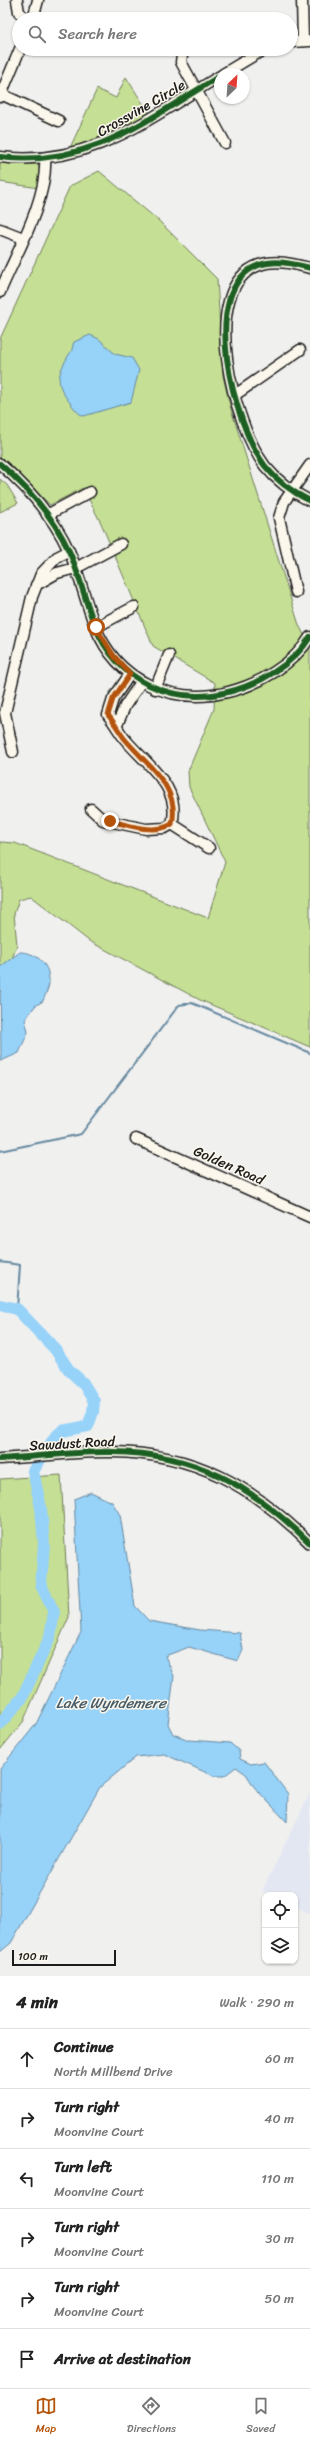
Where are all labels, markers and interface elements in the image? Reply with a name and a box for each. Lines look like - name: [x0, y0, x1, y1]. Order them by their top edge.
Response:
- search box: [12, 12, 298, 56]
- text: Search here: [58, 21, 137, 47]
- icon: search: [26, 23, 48, 45]
- north arrow: [214, 68, 250, 104]
- street label: Crossvine Circle: [92, 73, 190, 144]
- route start: [87, 618, 105, 636]
- route end: [101, 812, 119, 830]
- street label: Golden Road: [189, 1139, 270, 1193]
- street label: Sawdust Road: [29, 1429, 117, 1458]
- water label: Lake Wyndemere: [56, 1690, 167, 1716]
- map controls: [262, 1892, 298, 1964]
- button: locate: [262, 1892, 298, 1928]
- button: layers: [262, 1928, 298, 1964]
- text: 100 m: [18, 1947, 48, 1966]
- scale bar: [12, 1948, 116, 1967]
- text: 4 min: [16, 1987, 58, 2017]
- text: Walk · 290 m: [220, 1991, 294, 2014]
- text: Continue: [54, 2034, 114, 2060]
- text: 60 m: [265, 2047, 294, 2070]
- icon: ahead: [16, 2048, 38, 2070]
- text: North Millbend Drive: [54, 2060, 173, 2083]
- text: Turn right: [54, 2094, 119, 2120]
- text: 40 m: [264, 2107, 294, 2130]
- icon: right: [16, 2108, 38, 2130]
- text: Moonvine Court: [54, 2120, 144, 2143]
- text: Turn left: [54, 2154, 112, 2180]
- text: 110 m: [261, 2167, 294, 2190]
- icon: left: [16, 2168, 38, 2190]
- text: Moonvine Court: [54, 2180, 144, 2203]
- text: Turn right: [54, 2214, 119, 2240]
- text: 30 m: [265, 2227, 294, 2250]
- icon: right: [16, 2228, 38, 2250]
- text: Moonvine Court: [54, 2240, 144, 2263]
- text: Turn right: [54, 2274, 119, 2300]
- text: 50 m: [264, 2287, 294, 2310]
- icon: right: [16, 2288, 38, 2310]
- text: Moonvine Court: [54, 2300, 144, 2323]
- text: Arrive at destination: [54, 2346, 191, 2372]
- icon: arrive: [16, 2348, 38, 2370]
- tab: Map: [35, 2395, 57, 2438]
- tab: Directions: [127, 2395, 176, 2438]
- tab: Saved: [246, 2395, 275, 2438]

